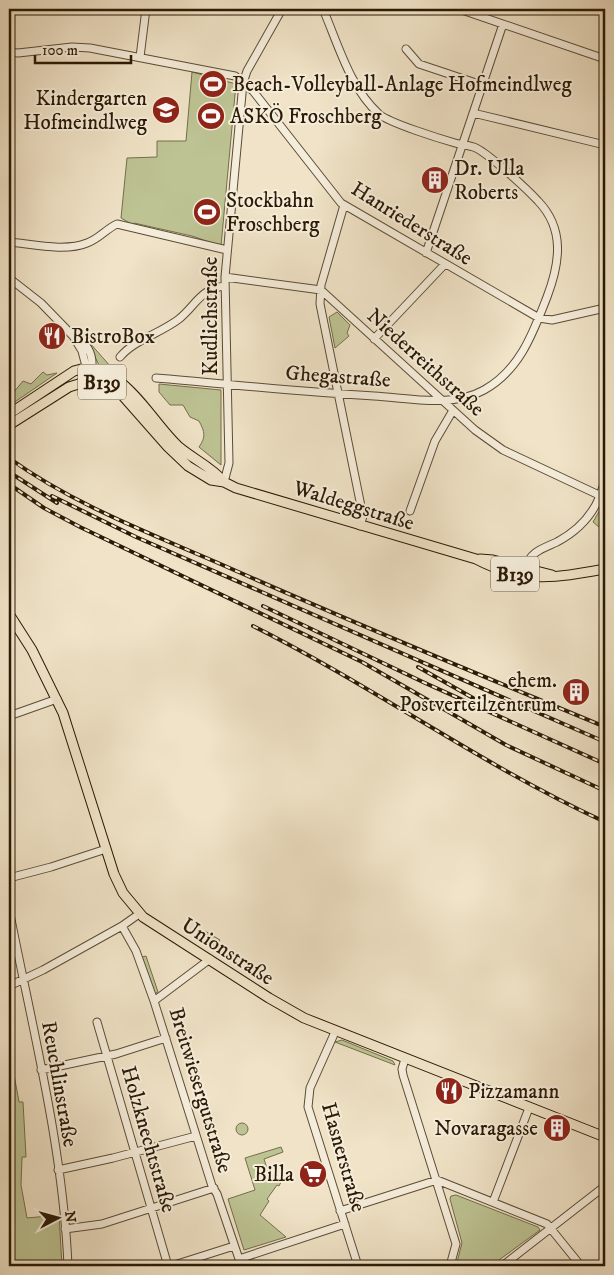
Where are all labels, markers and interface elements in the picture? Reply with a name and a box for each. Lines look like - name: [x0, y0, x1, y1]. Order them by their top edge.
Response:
- scale bar: [35, 32, 131, 64]
- text: 100 m: [42, 41, 78, 60]
- sports icon: Beach-Volleyball-Anlage Hofmeindlweg: [198, 69, 228, 99]
- place label: Beach-Volleyball-Anlage Hofmeindlweg: [232, 72, 572, 98]
- place label: Kindergarten Hofmeindlweg: [23, 86, 148, 136]
- school or university icon: Kindergarten Hofmeindlweg: [151, 95, 181, 125]
- sports icon: ASKÖ Froschberg: [196, 101, 226, 131]
- place label: ASKÖ Froschberg: [230, 103, 382, 130]
- place label: Dr. Ulla Roberts: [454, 156, 524, 206]
- building icon: Dr. Ulla Roberts: [420, 165, 450, 195]
- street label: Hanriederstraße: [346, 176, 477, 272]
- place label: Stockbahn Froschberg: [226, 188, 320, 238]
- sports icon: Stockbahn Froschberg: [192, 197, 222, 227]
- street label: Kudlichstraße: [198, 256, 224, 375]
- street label: Niederreithstraße: [361, 303, 490, 423]
- restaurant icon: BistroBox: [37, 321, 67, 351]
- place label: BistroBox: [71, 324, 155, 350]
- street label: Ghegastraße: [284, 360, 392, 394]
- road number: B139: [78, 364, 126, 400]
- street label: Waldeggstraße: [289, 475, 417, 537]
- road number: B139: [491, 556, 539, 592]
- place label: ehem. Postverteilzentrum: [399, 668, 557, 718]
- building icon: ehem. Postverteilzentrum: [561, 677, 591, 707]
- street label: Unionstraße: [176, 912, 279, 992]
- street label: Breitwiesergutstraße: [163, 1004, 238, 1176]
- street label: Reuchlinstraße: [35, 1019, 83, 1149]
- street label: Holzknechtstraße: [115, 1063, 181, 1216]
- restaurant icon: Pizzamann: [434, 1076, 464, 1106]
- place label: Pizzamann: [468, 1079, 559, 1105]
- street label: Hasnerstraße: [315, 1099, 371, 1215]
- building icon: Novaragasse: [542, 1113, 572, 1143]
- place label: Novaragasse: [434, 1116, 538, 1142]
- supermarket icon: Billa: [298, 1159, 328, 1189]
- place label: Billa: [254, 1162, 294, 1188]
- north arrow: [32, 1192, 82, 1242]
- text: N: [60, 1210, 80, 1224]

